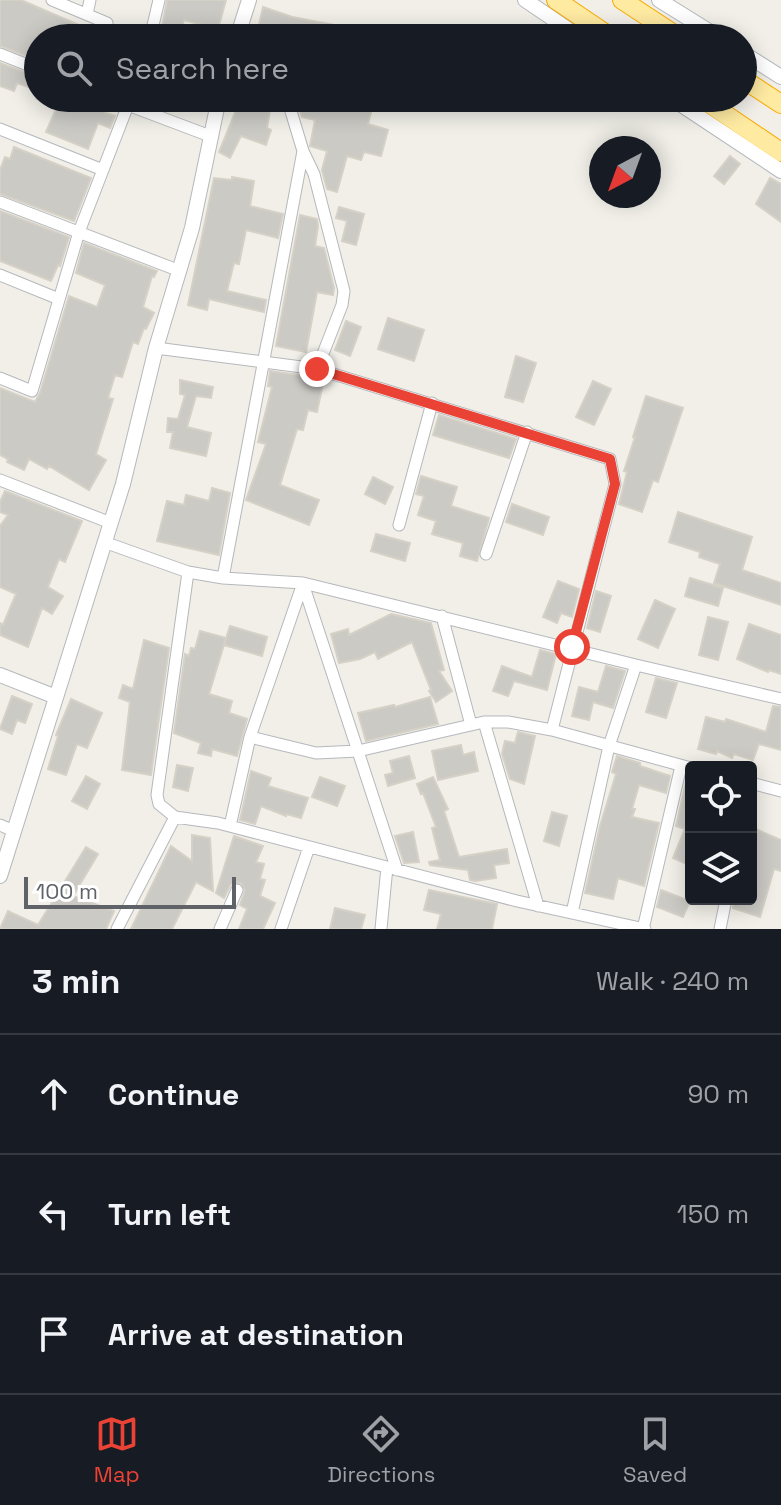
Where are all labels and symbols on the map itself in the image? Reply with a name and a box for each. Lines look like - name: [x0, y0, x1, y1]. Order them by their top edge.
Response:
- north arrow: [589, 136, 661, 208]
- route end: [299, 351, 335, 387]
- route start: [554, 629, 590, 665]
- scale bar: [24, 873, 236, 909]

